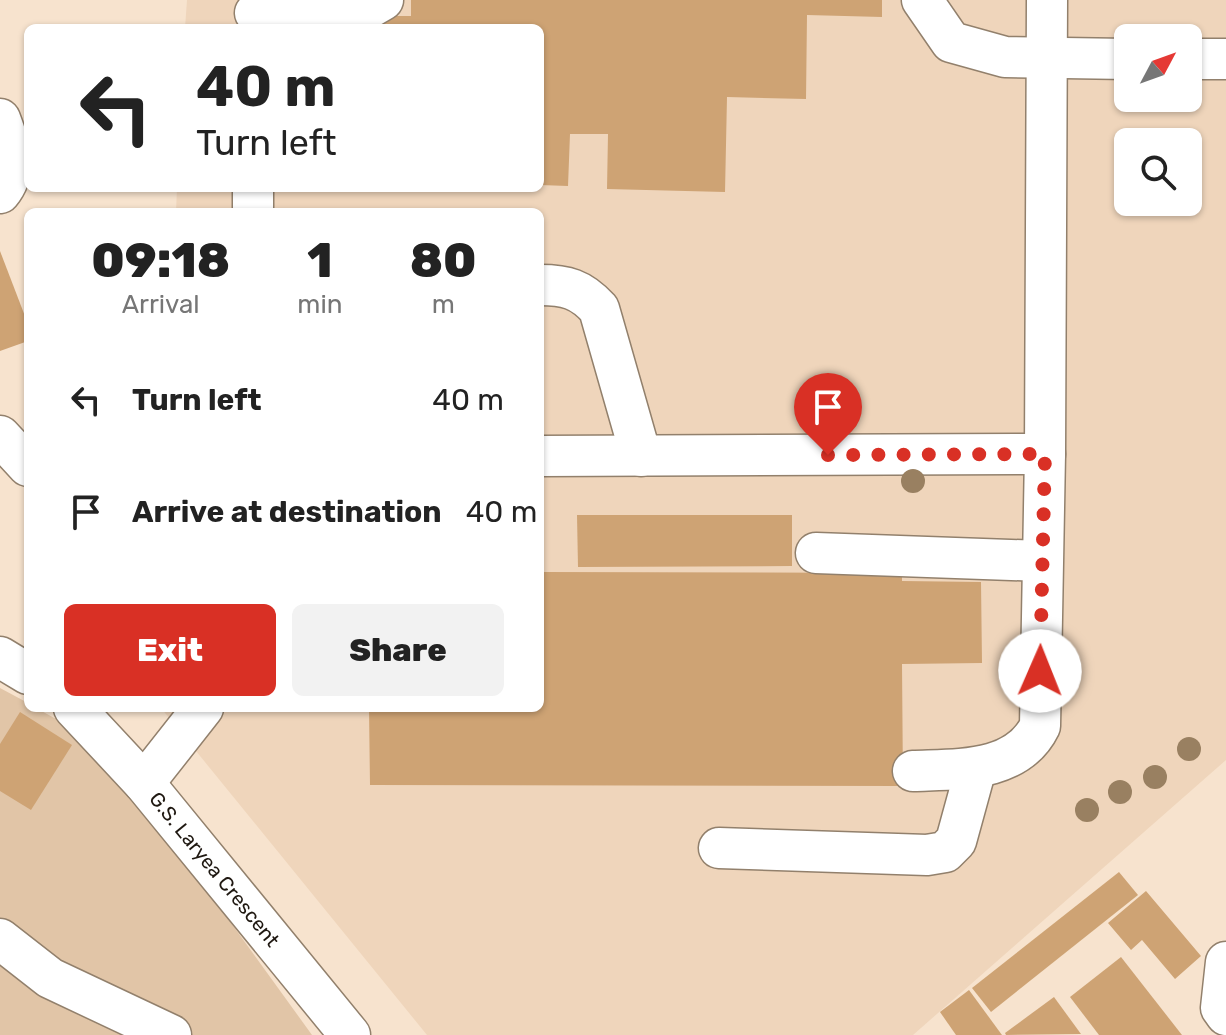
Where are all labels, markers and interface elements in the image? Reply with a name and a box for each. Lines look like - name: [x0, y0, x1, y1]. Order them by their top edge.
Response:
- north arrow: [1114, 24, 1202, 112]
- map controls: [1114, 24, 1202, 216]
- text: 40 m: [196, 54, 336, 120]
- icon: left: [64, 56, 168, 160]
- text: Turn left: [196, 121, 337, 164]
- button: search: [1114, 128, 1202, 216]
- text: 09:18: [91, 232, 230, 289]
- text: 1: [307, 232, 333, 289]
- text: 80: [410, 232, 477, 289]
- text: Arrival: [122, 289, 200, 320]
- text: min: [297, 289, 342, 320]
- text: m: [432, 289, 455, 320]
- pin: [794, 373, 862, 455]
- icon: left: [64, 378, 108, 422]
- text: Turn left: [132, 382, 262, 418]
- text: 40 m: [432, 382, 504, 418]
- icon: arrive: [806, 385, 850, 429]
- icon: arrive: [64, 490, 108, 534]
- text: Arrive at destination: [132, 494, 442, 530]
- text: 40 m: [466, 494, 537, 530]
- button: Exit: [64, 604, 276, 696]
- button: Share: [292, 604, 504, 696]
- position arrow: [998, 629, 1082, 713]
- street label: G.S. Laryea Crescent: [144, 787, 285, 952]

